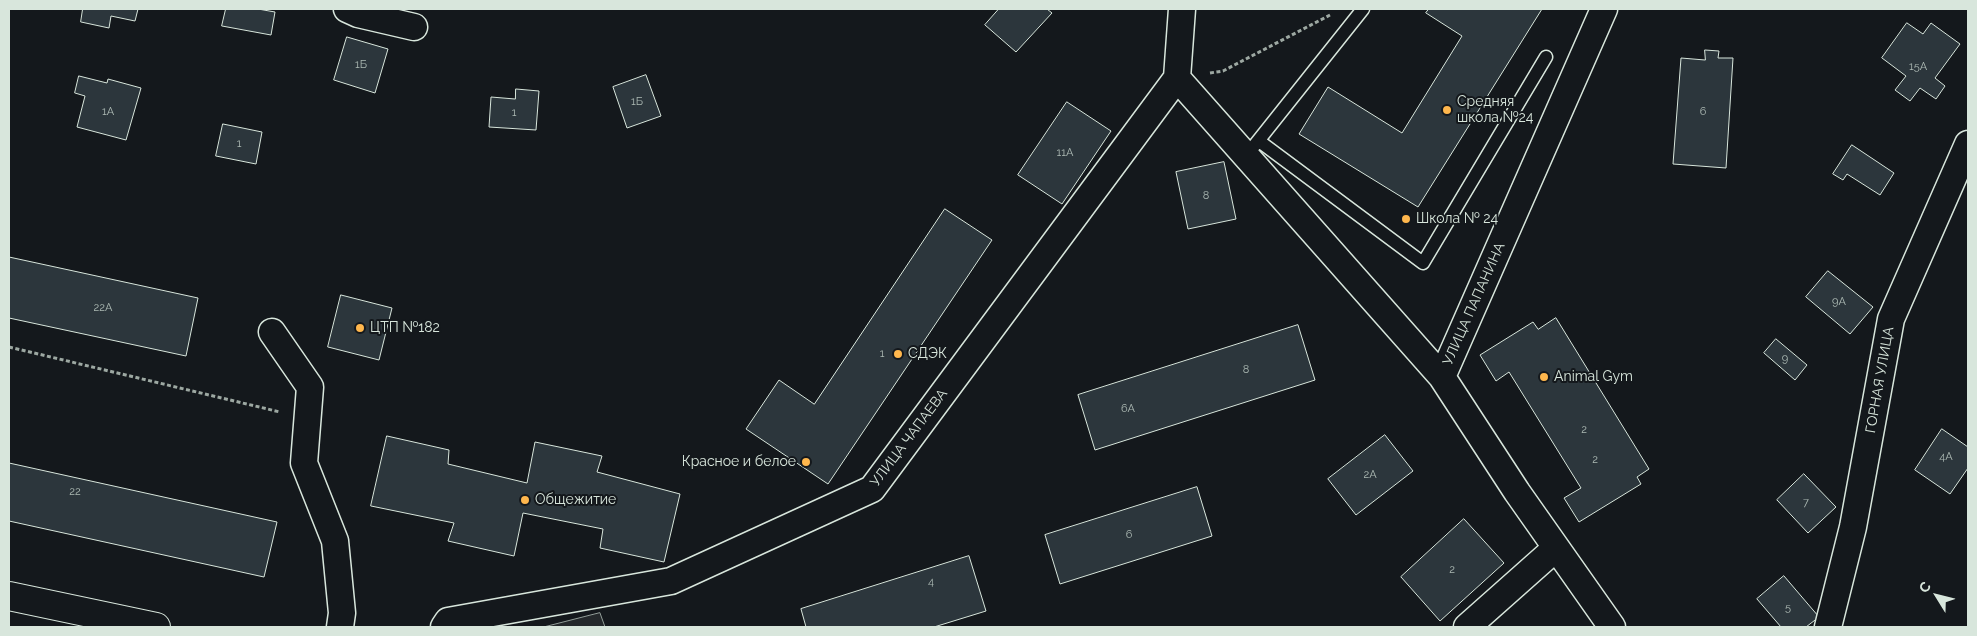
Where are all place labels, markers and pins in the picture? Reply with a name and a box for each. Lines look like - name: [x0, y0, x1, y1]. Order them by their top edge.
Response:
- place label: Средняя школа №24: [1457, 94, 1533, 126]
- marker: Средняя школа №24: [1441, 104, 1453, 116]
- place label: Школа № 24: [1416, 211, 1498, 227]
- marker: Школа № 24: [1400, 213, 1412, 225]
- place label: ЦТП №182: [370, 320, 440, 336]
- marker: ЦТП №182: [354, 322, 366, 334]
- place label: СДЭК: [908, 346, 947, 362]
- marker: СДЭК: [892, 348, 904, 360]
- place label: Animal Gym: [1554, 369, 1633, 385]
- marker: Animal Gym: [1538, 371, 1550, 383]
- place label: Красное и белое: [682, 454, 796, 470]
- marker: Красное и белое: [800, 456, 812, 468]
- place label: Общежитие: [535, 492, 616, 508]
- marker: Общежитие: [519, 494, 531, 506]

